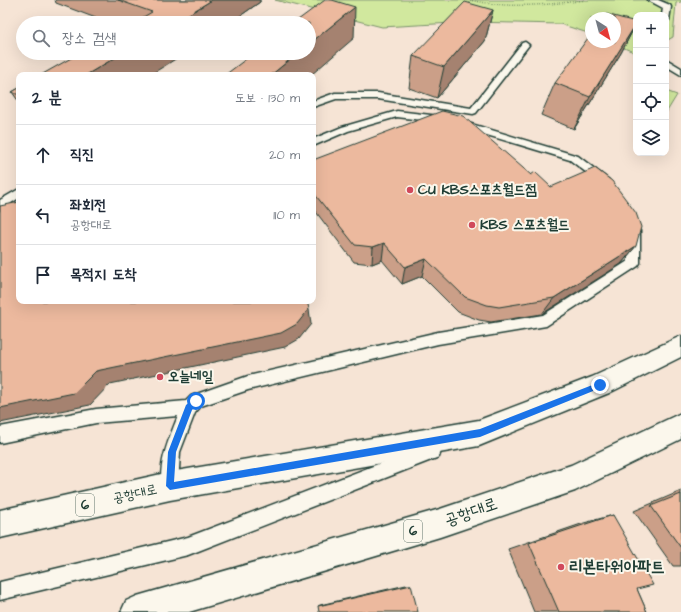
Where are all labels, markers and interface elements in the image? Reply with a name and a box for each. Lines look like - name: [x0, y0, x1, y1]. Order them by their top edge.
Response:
- north arrow: [585, 12, 621, 48]
- map controls: [633, 12, 669, 156]
- button: +: [633, 12, 669, 48]
- search box: [16, 16, 316, 60]
- icon: search: [30, 27, 52, 49]
- text: 장소 검색: [62, 28, 116, 49]
- button: −: [633, 48, 669, 84]
- button: locate: [633, 84, 669, 120]
- text: 2 분: [32, 86, 62, 110]
- text: 도보 · 130 m: [235, 89, 300, 107]
- button: layers: [633, 120, 669, 156]
- icon: ahead: [32, 144, 54, 166]
- text: 직진: [70, 144, 94, 165]
- text: 20 m: [269, 146, 300, 164]
- place label: CU KBS스포츠월드점: [418, 180, 537, 200]
- marker: CU KBS스포츠월드점: [405, 185, 415, 195]
- text: 좌회전: [70, 195, 106, 216]
- icon: left: [32, 204, 54, 226]
- text: 110 m: [273, 206, 300, 224]
- place label: KBS 스포츠월드: [480, 215, 569, 235]
- text: 공항대로: [70, 216, 112, 234]
- marker: KBS 스포츠월드: [467, 220, 477, 230]
- icon: arrive: [32, 264, 54, 286]
- text: 목적지 도착: [70, 264, 136, 285]
- place label: 오늘네일: [168, 367, 214, 387]
- marker: 오늘네일: [155, 372, 165, 382]
- route end: [591, 376, 609, 394]
- route start: [187, 392, 205, 410]
- street label: 공항대로: [111, 480, 159, 508]
- street label: 공항대로: [441, 492, 501, 532]
- road number: 6: [76, 494, 94, 516]
- road number: 6: [404, 520, 422, 542]
- place label: 리본타워아파트: [569, 555, 665, 579]
- marker: 리본타워아파트: [556, 562, 566, 572]

